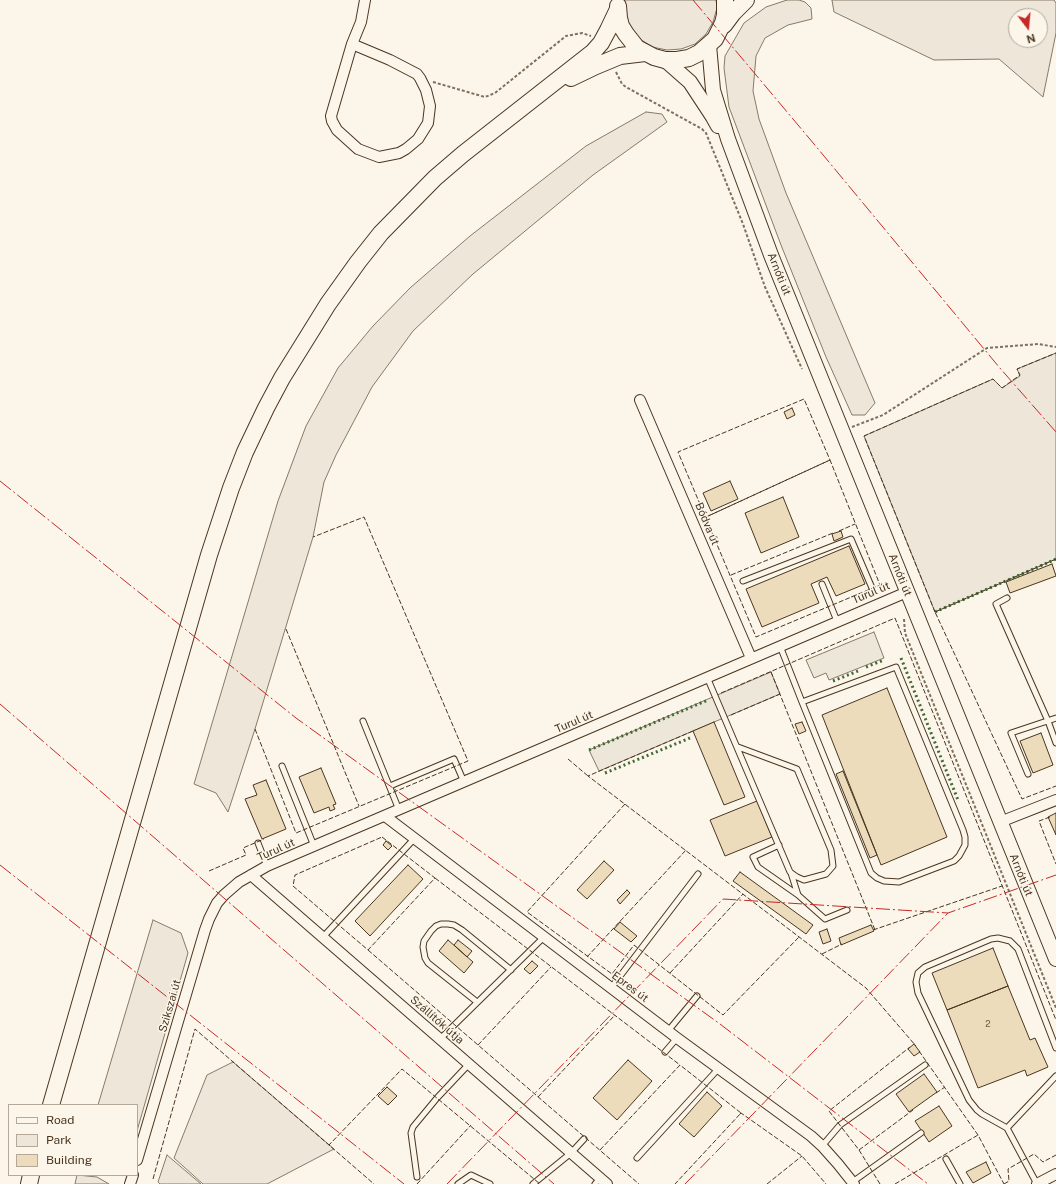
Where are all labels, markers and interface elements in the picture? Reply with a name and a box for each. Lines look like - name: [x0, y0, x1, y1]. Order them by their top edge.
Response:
- north arrow: [1008, 8, 1048, 48]
- text: N: [1025, 32, 1037, 46]
- street label: Arnóti út: [764, 251, 794, 297]
- street label: Bódva út: [692, 501, 722, 547]
- street label: Arnóti út: [885, 552, 915, 598]
- street label: Turul út: [850, 579, 892, 607]
- street label: Turul út: [553, 708, 595, 736]
- street label: Turul út: [255, 836, 297, 864]
- street label: Arnóti út: [1006, 852, 1036, 898]
- street label: Epres út: [609, 969, 651, 1005]
- street label: Szikszai út: [156, 978, 184, 1034]
- street label: Szállítók útja: [407, 993, 467, 1047]
- house number: 2: [985, 1019, 991, 1029]
- legend: [8, 1104, 138, 1176]
- text: Road: [46, 1113, 74, 1127]
- text: Park: [46, 1133, 72, 1147]
- text: Building: [46, 1153, 92, 1167]

